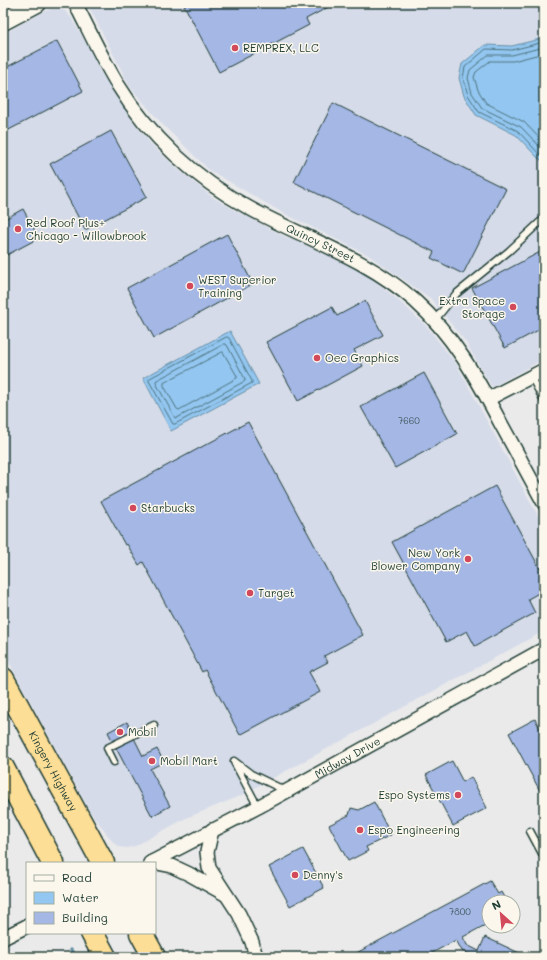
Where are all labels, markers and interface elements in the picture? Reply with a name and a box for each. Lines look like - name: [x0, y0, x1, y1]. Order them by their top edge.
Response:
- place label: REMPREX, LLC: [243, 40, 319, 55]
- marker: REMPREX, LLC: [230, 43, 240, 53]
- place label: Red Roof Plus+ Chicago - Willowbrook: [26, 215, 147, 243]
- street label: Quincy Street: [284, 220, 358, 266]
- marker: Red Roof Plus+ Chicago - Willowbrook: [13, 224, 23, 234]
- place label: WEST Superior Training: [198, 272, 277, 300]
- marker: WEST Superior Training: [185, 281, 195, 291]
- place label: Extra Space Storage: [439, 293, 505, 321]
- marker: Extra Space Storage: [508, 302, 518, 312]
- place label: Oec Graphics: [325, 350, 399, 365]
- marker: Oec Graphics: [312, 353, 322, 363]
- house number: 7660: [398, 415, 420, 426]
- place label: Starbucks: [141, 500, 195, 515]
- marker: Starbucks: [128, 503, 138, 513]
- place label: New York Blower Company: [371, 545, 460, 573]
- marker: New York Blower Company: [463, 554, 473, 564]
- place label: Target: [258, 585, 295, 600]
- marker: Target: [245, 588, 255, 598]
- place label: Mobil: [128, 724, 156, 739]
- marker: Mobil: [115, 727, 125, 737]
- street label: Kingery Highway: [26, 728, 82, 814]
- street label: Midway Drive: [312, 733, 383, 781]
- place label: Mobil Mart: [160, 753, 218, 768]
- marker: Mobil Mart: [147, 756, 157, 766]
- place label: Espo Systems: [378, 787, 450, 802]
- marker: Espo Systems: [453, 790, 463, 800]
- place label: Espo Engineering: [368, 822, 460, 837]
- marker: Espo Engineering: [355, 825, 365, 835]
- legend: [26, 862, 156, 934]
- place label: Denny's: [303, 867, 343, 882]
- text: Road: [62, 869, 92, 885]
- marker: Denny's: [290, 870, 300, 880]
- text: Water: [62, 889, 99, 905]
- north arrow: [481, 894, 521, 934]
- text: N: [489, 896, 503, 913]
- house number: 7800: [449, 906, 471, 917]
- text: Building: [62, 909, 108, 925]

